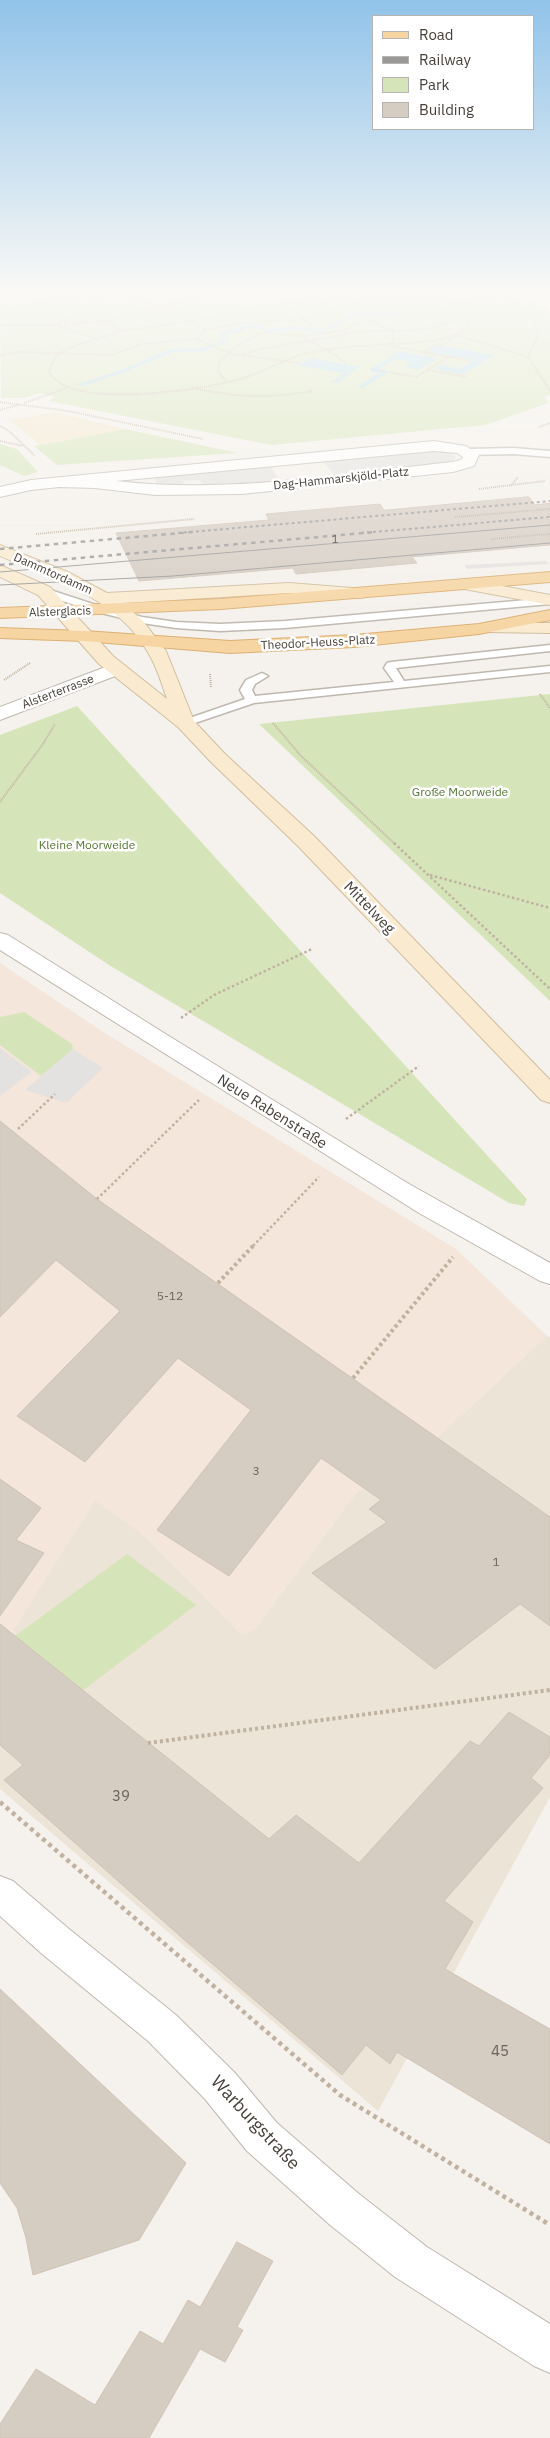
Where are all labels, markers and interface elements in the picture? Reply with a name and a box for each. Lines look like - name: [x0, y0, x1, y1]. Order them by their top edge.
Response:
- legend: [372, 15, 535, 130]
- text: Road: [419, 25, 454, 44]
- text: Railway: [419, 50, 471, 69]
- text: Park: [419, 75, 449, 94]
- text: Building: [419, 100, 474, 119]
- street label: Dag-Hammarskjöld-Platz: [273, 465, 409, 493]
- house number: 1: [332, 533, 338, 547]
- street label: Dammtordamm: [11, 550, 95, 598]
- street label: Alsterglacis: [29, 604, 91, 620]
- street label: Theodor-Heuss-Platz: [260, 633, 376, 653]
- street label: Alsterterrasse: [20, 672, 96, 712]
- park label: Große Moorweide: [412, 786, 508, 800]
- park label: Kleine Moorweide: [39, 839, 135, 853]
- street label: Mittelweg: [340, 878, 398, 938]
- street label: Neue Rabenstraße: [214, 1071, 330, 1153]
- house number: 5-12: [157, 1290, 183, 1304]
- house number: 3: [252, 1465, 260, 1479]
- house number: 1: [492, 1556, 500, 1570]
- house number: 39: [112, 1788, 130, 1806]
- house number: 45: [491, 2043, 509, 2061]
- street label: Warburgstraße: [206, 2071, 304, 2175]

